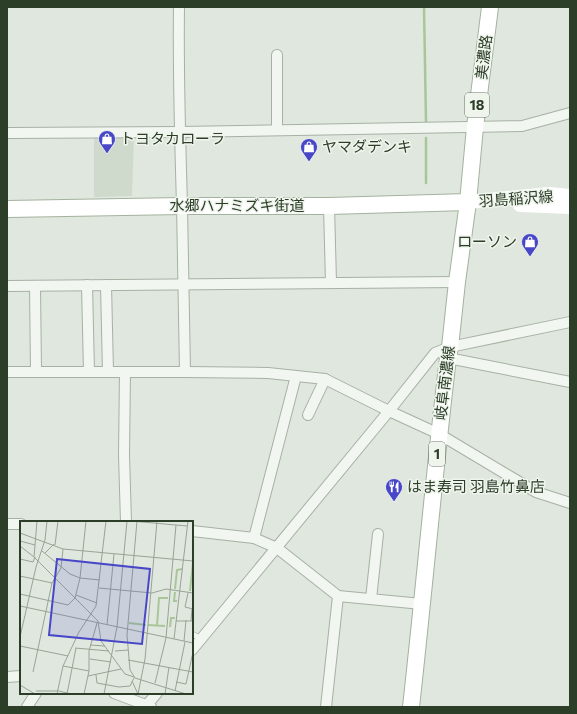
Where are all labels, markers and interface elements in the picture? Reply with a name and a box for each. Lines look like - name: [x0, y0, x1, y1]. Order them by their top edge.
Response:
- street label: 美濃路: [471, 33, 495, 80]
- road number: 18: [465, 93, 489, 117]
- shop icon: トヨタカローラ: [97, 129, 117, 154]
- place label: トヨタカローラ: [120, 129, 225, 147]
- shop icon: ヤマダデンキ: [299, 137, 319, 162]
- place label: ヤマダデンキ: [322, 137, 412, 155]
- street label: 羽島稲沢線: [478, 186, 554, 210]
- street label: 水郷ハナミズキ街道: [169, 196, 305, 214]
- place label: ローソン: [457, 232, 517, 250]
- shop icon: ローソン: [520, 232, 540, 257]
- street label: 岐阜南濃線: [431, 345, 458, 421]
- road number: 1: [429, 442, 445, 466]
- restaurant icon: はま寿司 羽島竹鼻店: [384, 477, 404, 502]
- place label: はま寿司 羽島竹鼻店: [407, 477, 545, 495]
- inset map: [20, 521, 193, 694]

